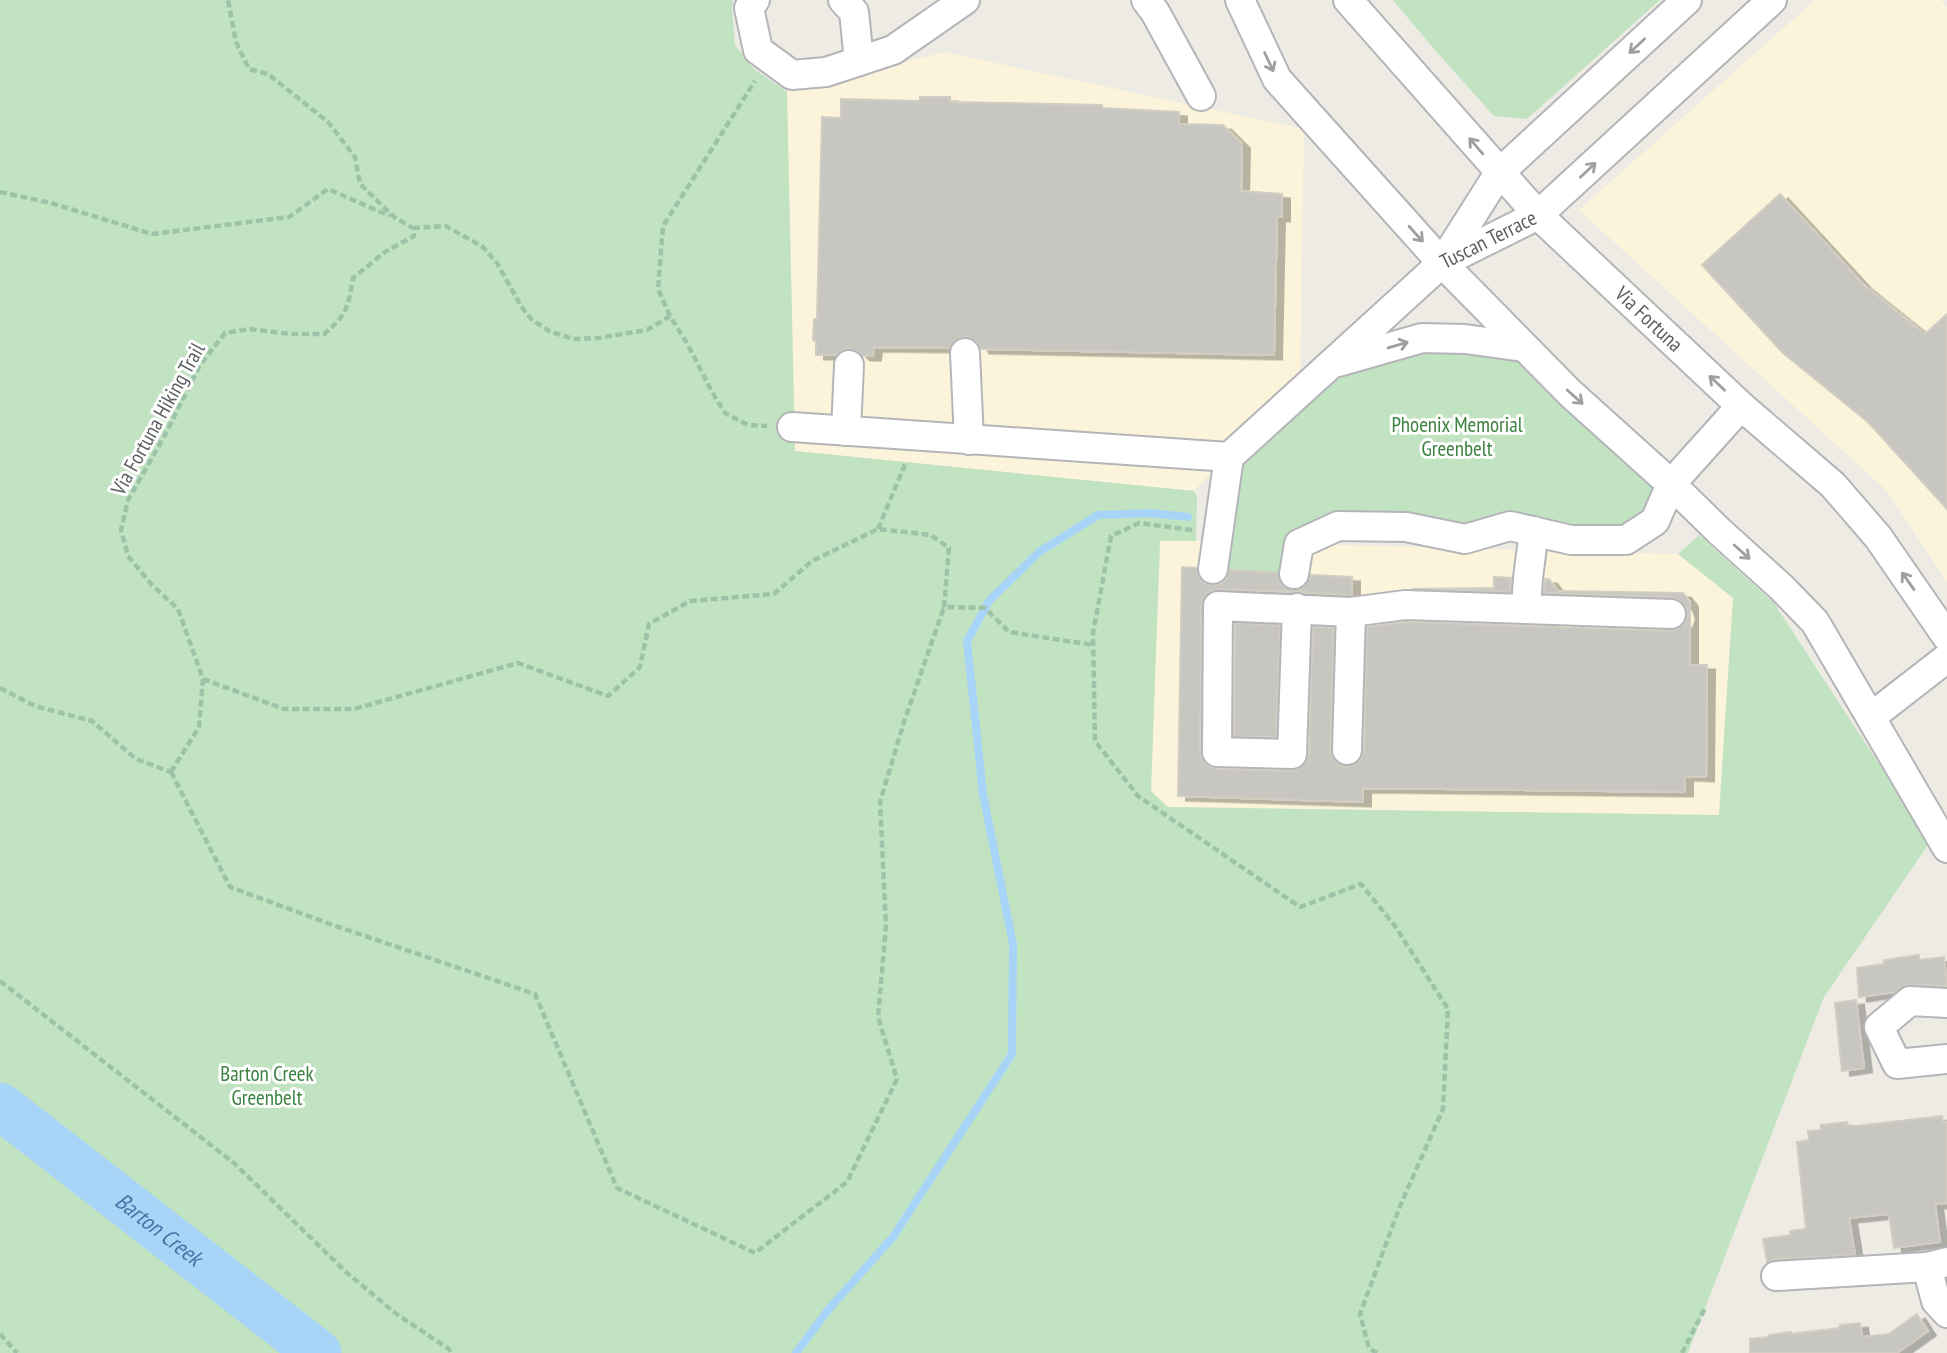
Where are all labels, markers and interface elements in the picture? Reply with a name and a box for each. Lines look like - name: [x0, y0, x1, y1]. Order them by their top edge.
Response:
- one-way arrow: [1629, 38, 1646, 55]
- one-way arrow: [1263, 51, 1276, 72]
- one-way arrow: [1468, 137, 1484, 155]
- one-way arrow: [1579, 161, 1596, 178]
- street label: Tuscan Terrace: [1435, 204, 1541, 275]
- one-way arrow: [1408, 225, 1424, 243]
- street label: Via Fortuna: [1609, 280, 1689, 357]
- street label: Via Fortuna Hiking Trail: [104, 338, 211, 501]
- one-way arrow: [1387, 338, 1409, 351]
- one-way arrow: [1709, 375, 1726, 392]
- one-way arrow: [1566, 389, 1584, 405]
- park label: Phoenix Memorial Greenbelt: [1391, 411, 1523, 462]
- one-way arrow: [1733, 543, 1750, 560]
- one-way arrow: [1901, 572, 1915, 591]
- park label: Barton Creek Greenbelt: [220, 1060, 314, 1111]
- water label: Barton Creek: [110, 1186, 211, 1274]

